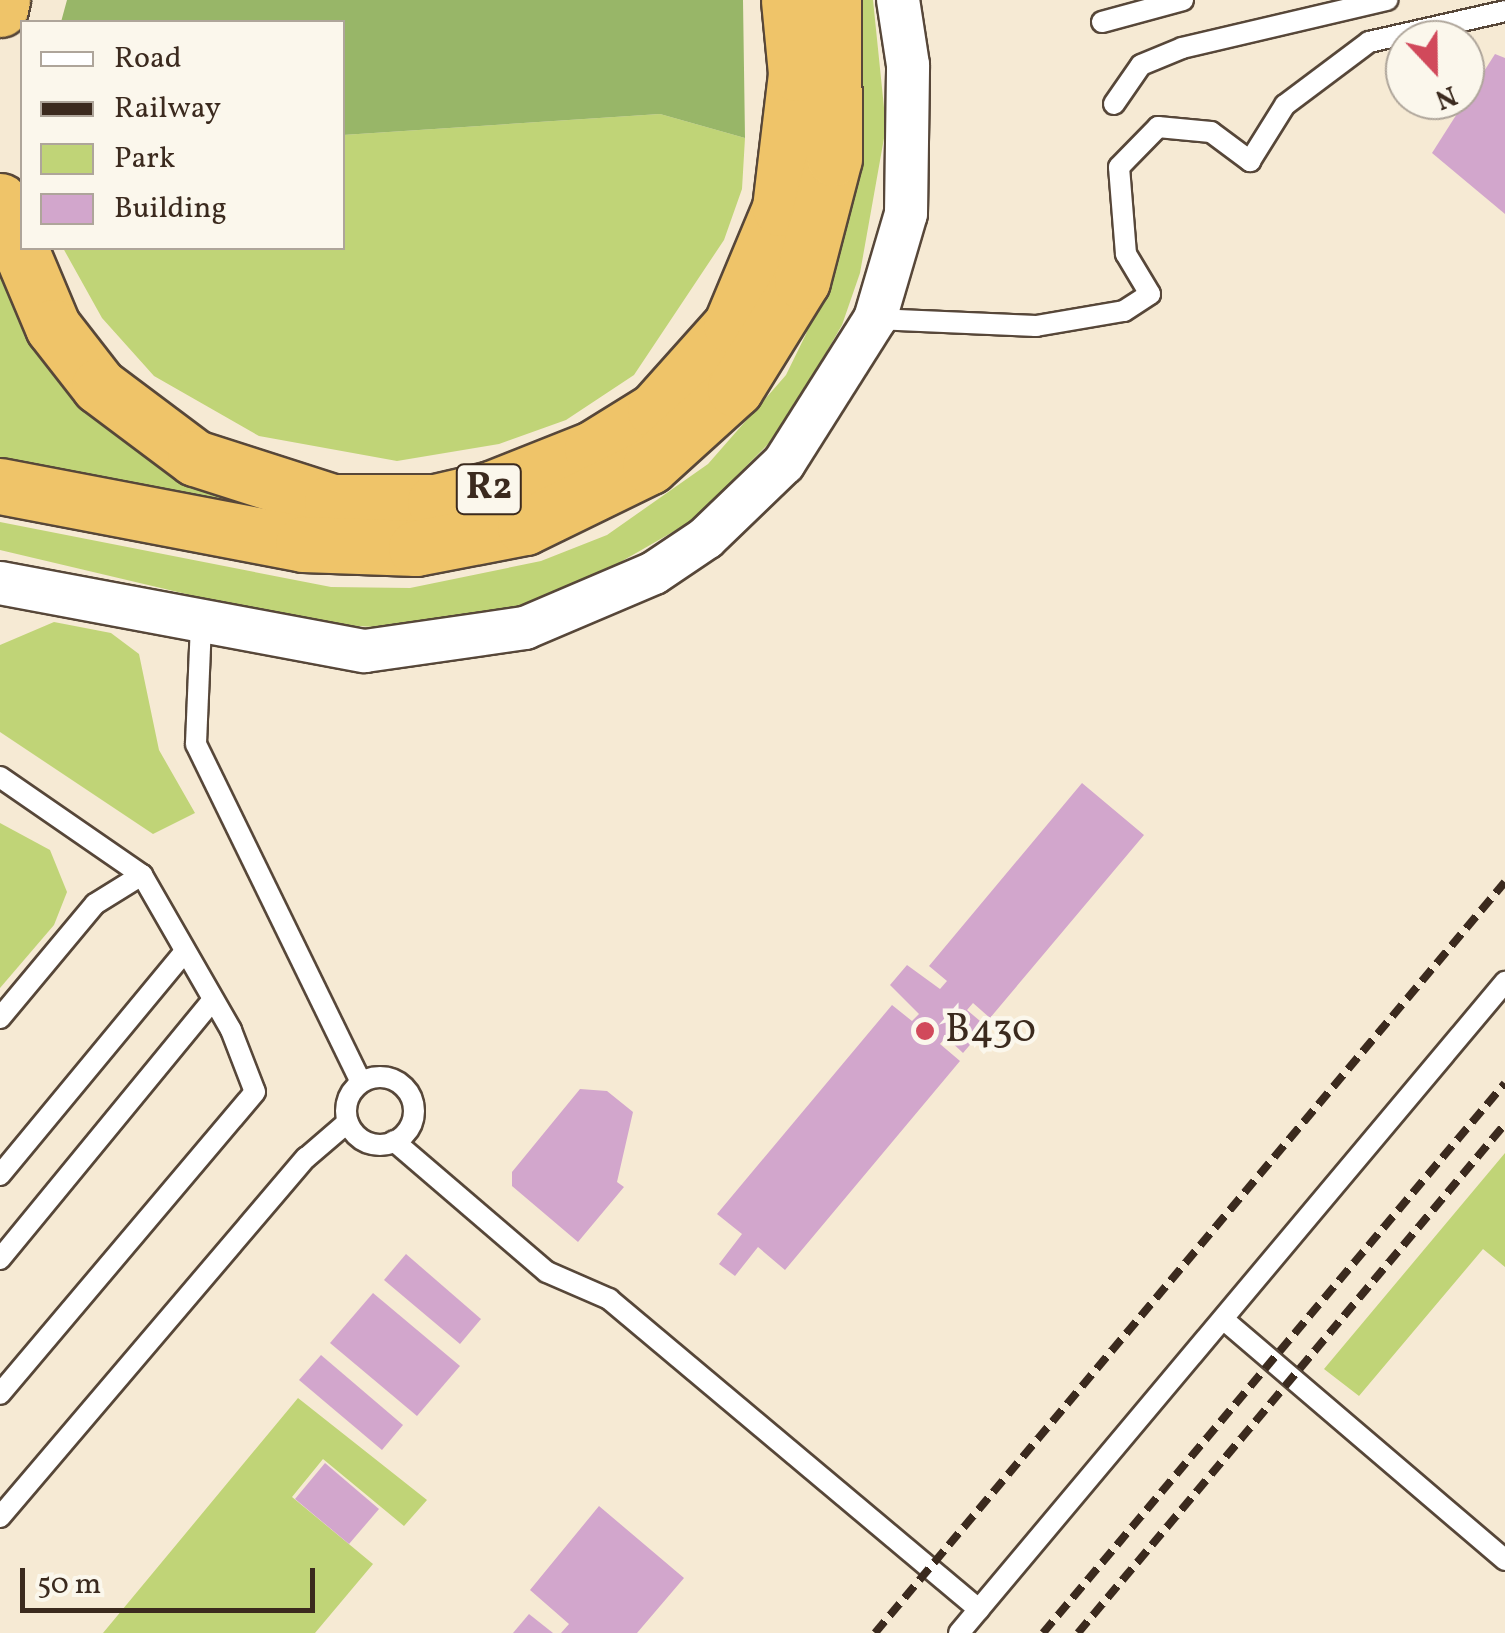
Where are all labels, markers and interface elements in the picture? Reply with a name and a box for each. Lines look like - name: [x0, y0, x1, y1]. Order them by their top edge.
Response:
- legend: [20, 20, 345, 250]
- north arrow: [1385, 20, 1485, 120]
- text: Road: [114, 38, 182, 80]
- text: N: [1429, 75, 1462, 118]
- text: Railway: [114, 88, 221, 130]
- text: Park: [114, 138, 175, 180]
- text: Building: [114, 188, 227, 230]
- road number: R2: [454, 456, 524, 522]
- place label: B430: [945, 1007, 1036, 1055]
- marker: B430: [914, 1020, 936, 1042]
- scale bar: [25, 1548, 320, 1610]
- text: 50 m: [37, 1564, 101, 1606]

